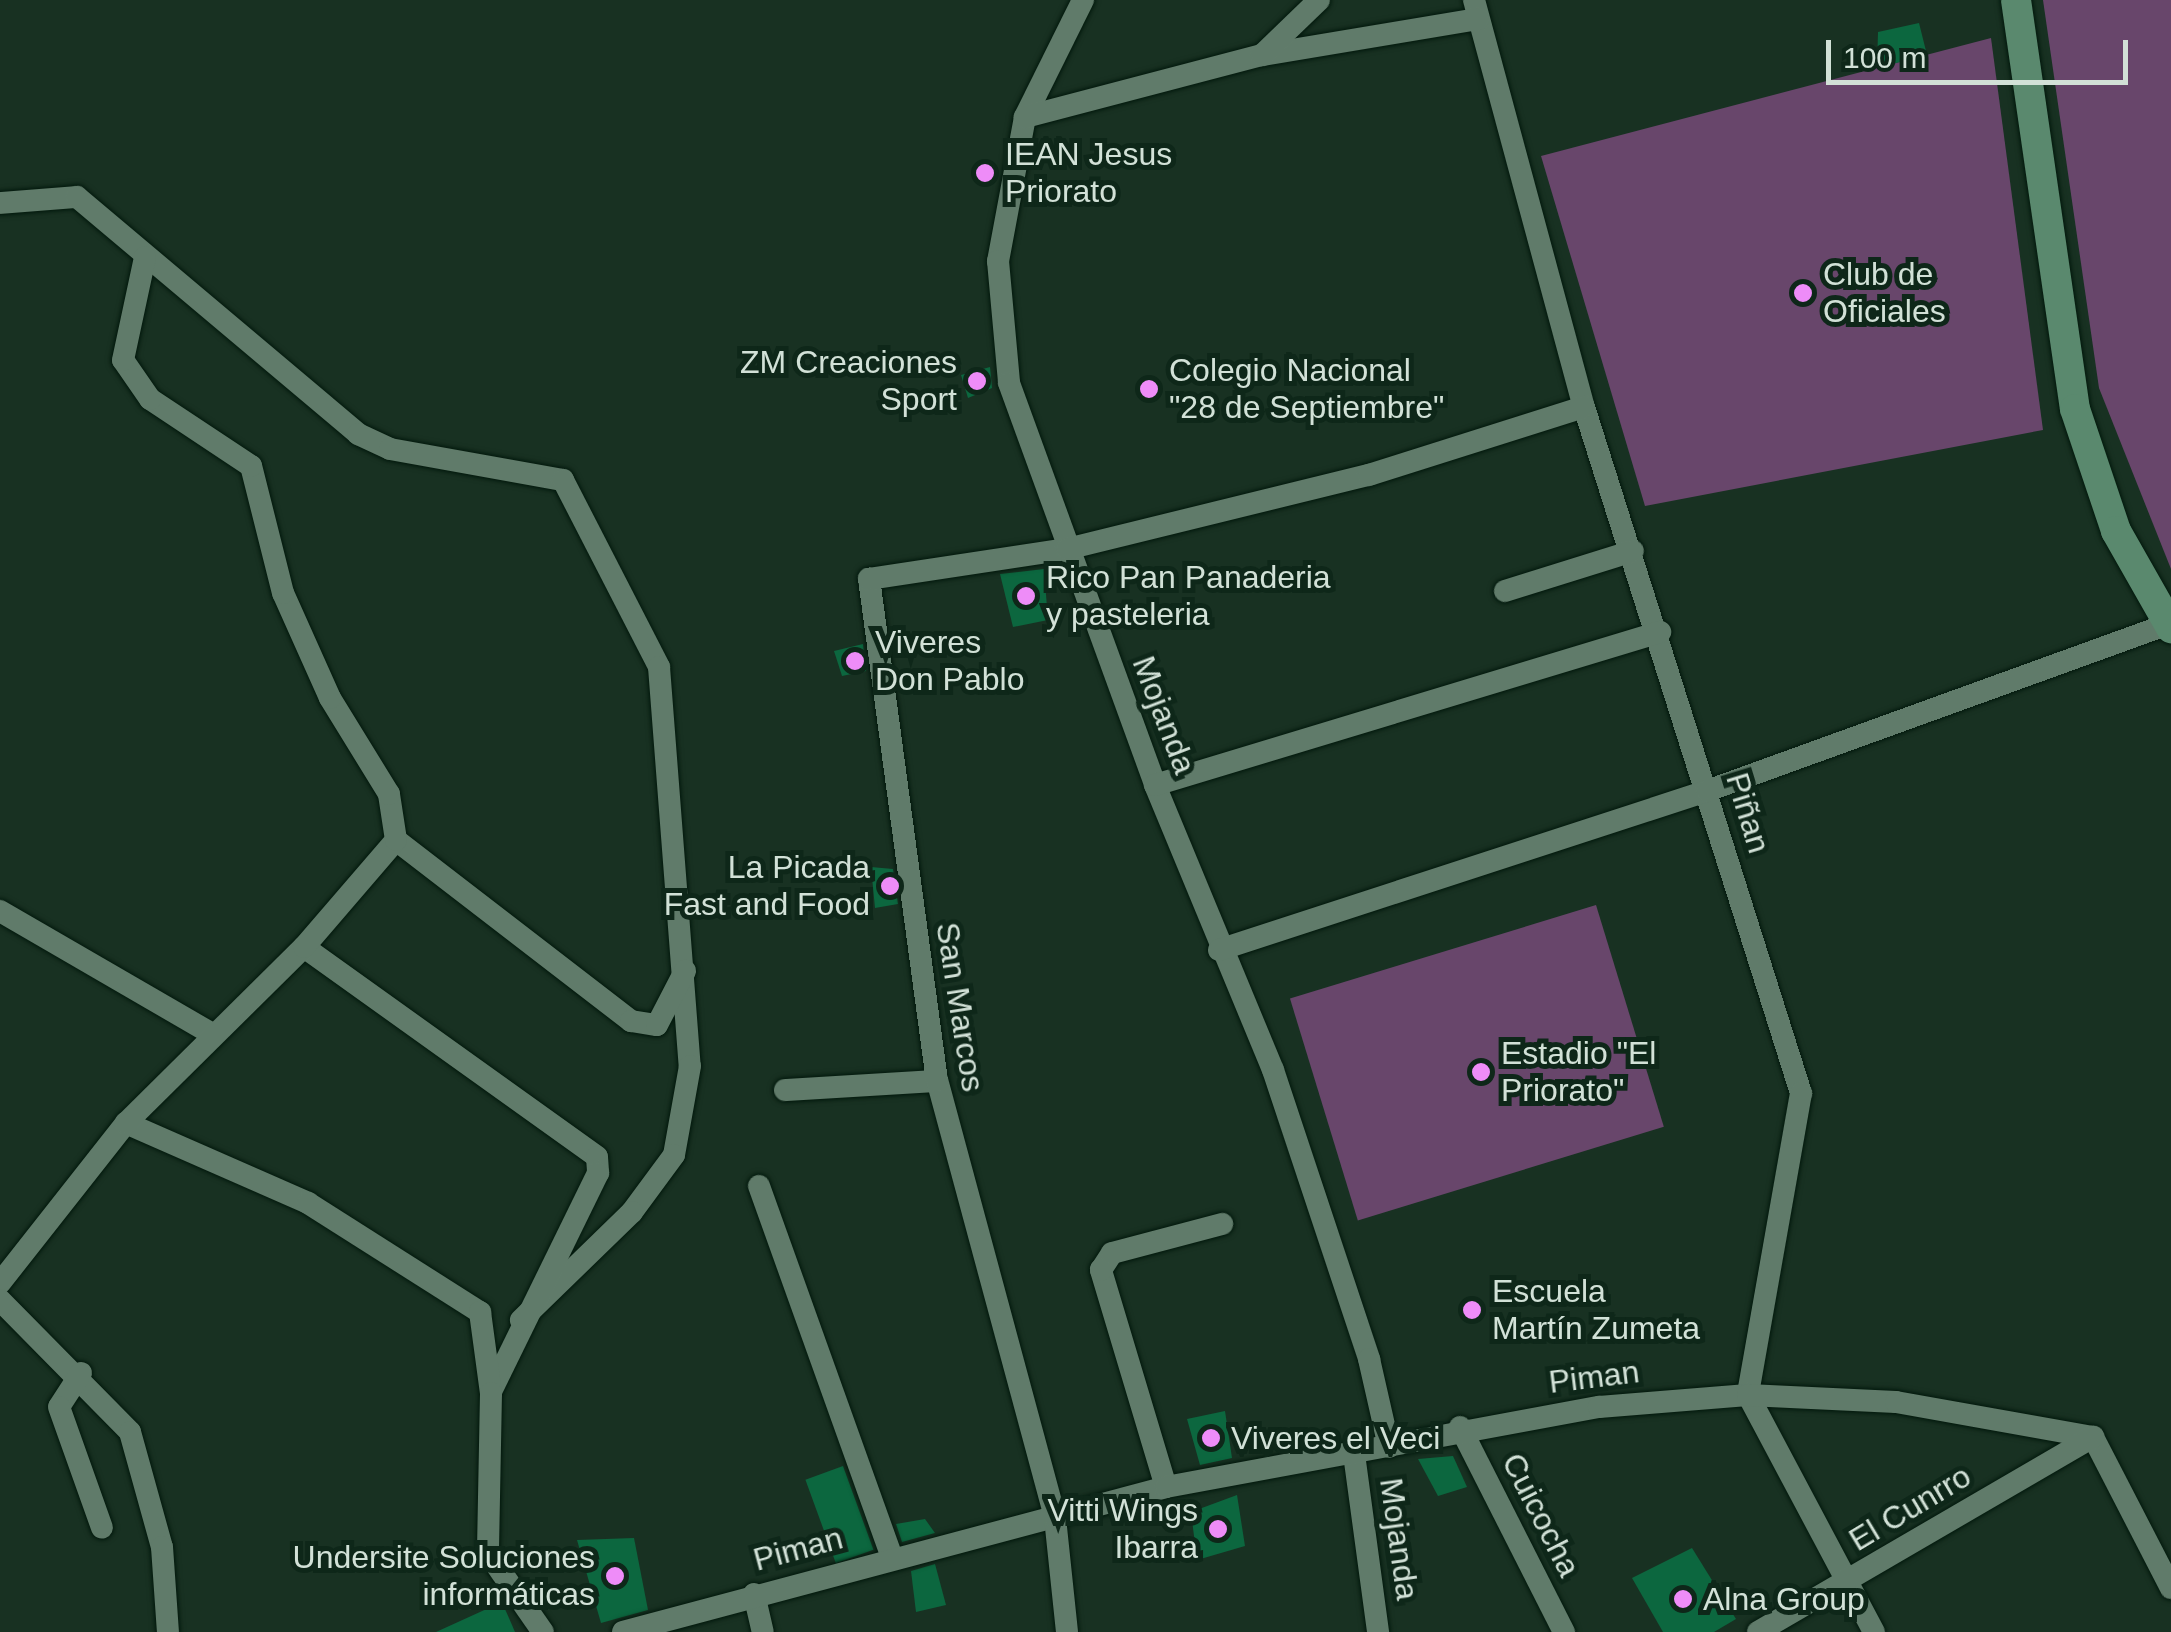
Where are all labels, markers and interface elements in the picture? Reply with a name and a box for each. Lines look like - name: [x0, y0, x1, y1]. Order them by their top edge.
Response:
- scale bar: [1831, 20, 2134, 82]
- text: 100 m: [1843, 41, 1926, 74]
- place label: IEAN Jesus Priorato: [1005, 136, 1172, 211]
- marker: IEAN Jesus Priorato: [974, 162, 996, 184]
- place label: Club de Oficiales: [1823, 256, 1946, 331]
- marker: Club de Oficiales: [1792, 282, 1814, 304]
- place label: ZM Creaciones Sport: [740, 344, 957, 419]
- place label: Colegio Nacional "28 de Septiembre": [1169, 352, 1444, 427]
- marker: ZM Creaciones Sport: [966, 370, 988, 392]
- marker: Colegio Nacional "28 de Septiembre": [1138, 378, 1160, 400]
- place label: Rico Pan Panaderia y pasteleria: [1046, 559, 1331, 634]
- marker: Rico Pan Panaderia y pasteleria: [1015, 585, 1037, 607]
- place label: Viveres Don Pablo: [875, 624, 1024, 699]
- marker: Viveres Don Pablo: [844, 650, 866, 672]
- street label: Mojanda: [1124, 651, 1204, 779]
- street label: Piñan: [1718, 768, 1778, 858]
- place label: La Picada Fast and Food: [664, 849, 870, 924]
- marker: La Picada Fast and Food: [879, 875, 901, 897]
- street label: San Marcos: [928, 920, 992, 1094]
- place label: Estadio "El Priorato": [1501, 1035, 1656, 1110]
- marker: Estadio "El Priorato": [1470, 1061, 1492, 1083]
- place label: Escuela Martín Zumeta: [1492, 1273, 1700, 1348]
- marker: Escuela Martín Zumeta: [1461, 1299, 1483, 1321]
- street label: Piman: [1547, 1352, 1641, 1402]
- place label: Viveres el Veci: [1231, 1419, 1440, 1457]
- marker: Viveres el Veci: [1200, 1427, 1222, 1449]
- street label: Cuicocha: [1494, 1447, 1588, 1583]
- street label: El Cunrro: [1842, 1457, 1978, 1559]
- street label: Mojanda: [1371, 1476, 1427, 1602]
- place label: Vitti Wings Ibarra: [1047, 1492, 1198, 1567]
- marker: Vitti Wings Ibarra: [1207, 1518, 1229, 1540]
- street label: Piman: [749, 1519, 847, 1579]
- place label: Undersite Soluciones informáticas: [293, 1539, 595, 1614]
- marker: Undersite Soluciones informáticas: [604, 1565, 626, 1587]
- place label: Alna Group: [1703, 1580, 1865, 1618]
- marker: Alna Group: [1672, 1588, 1694, 1610]

